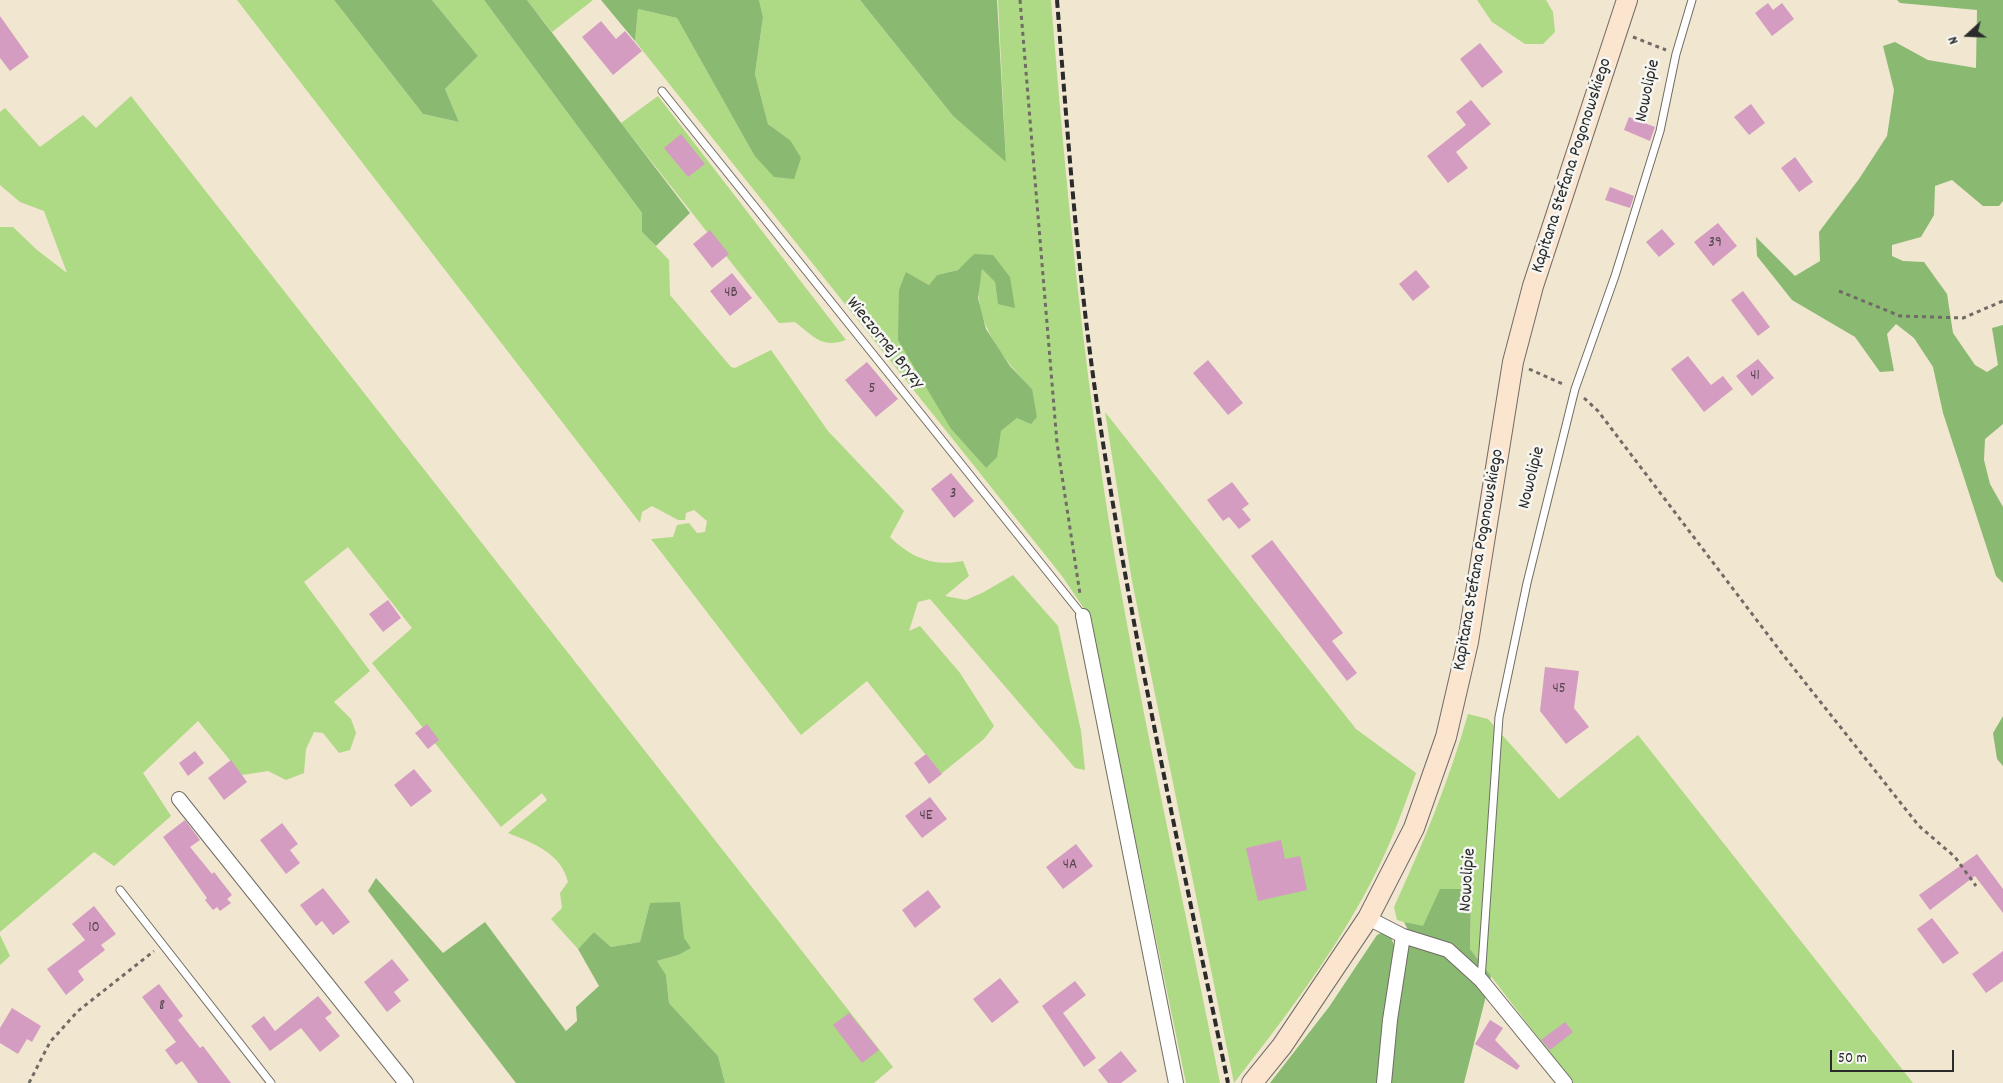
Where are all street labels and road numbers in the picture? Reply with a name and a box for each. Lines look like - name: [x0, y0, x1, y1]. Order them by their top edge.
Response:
- street label: Kapitana Stefana Pogonowskiego: [1528, 56, 1618, 276]
- street label: Nowolipie: [1632, 58, 1666, 124]
- street label: Wieczornej Bryzy: [840, 294, 928, 394]
- street label: Nowolipie: [1515, 445, 1551, 511]
- street label: Kapitana Stefana Pogonowskiego: [1450, 448, 1510, 672]
- street label: Nowolipie: [1456, 848, 1482, 912]

